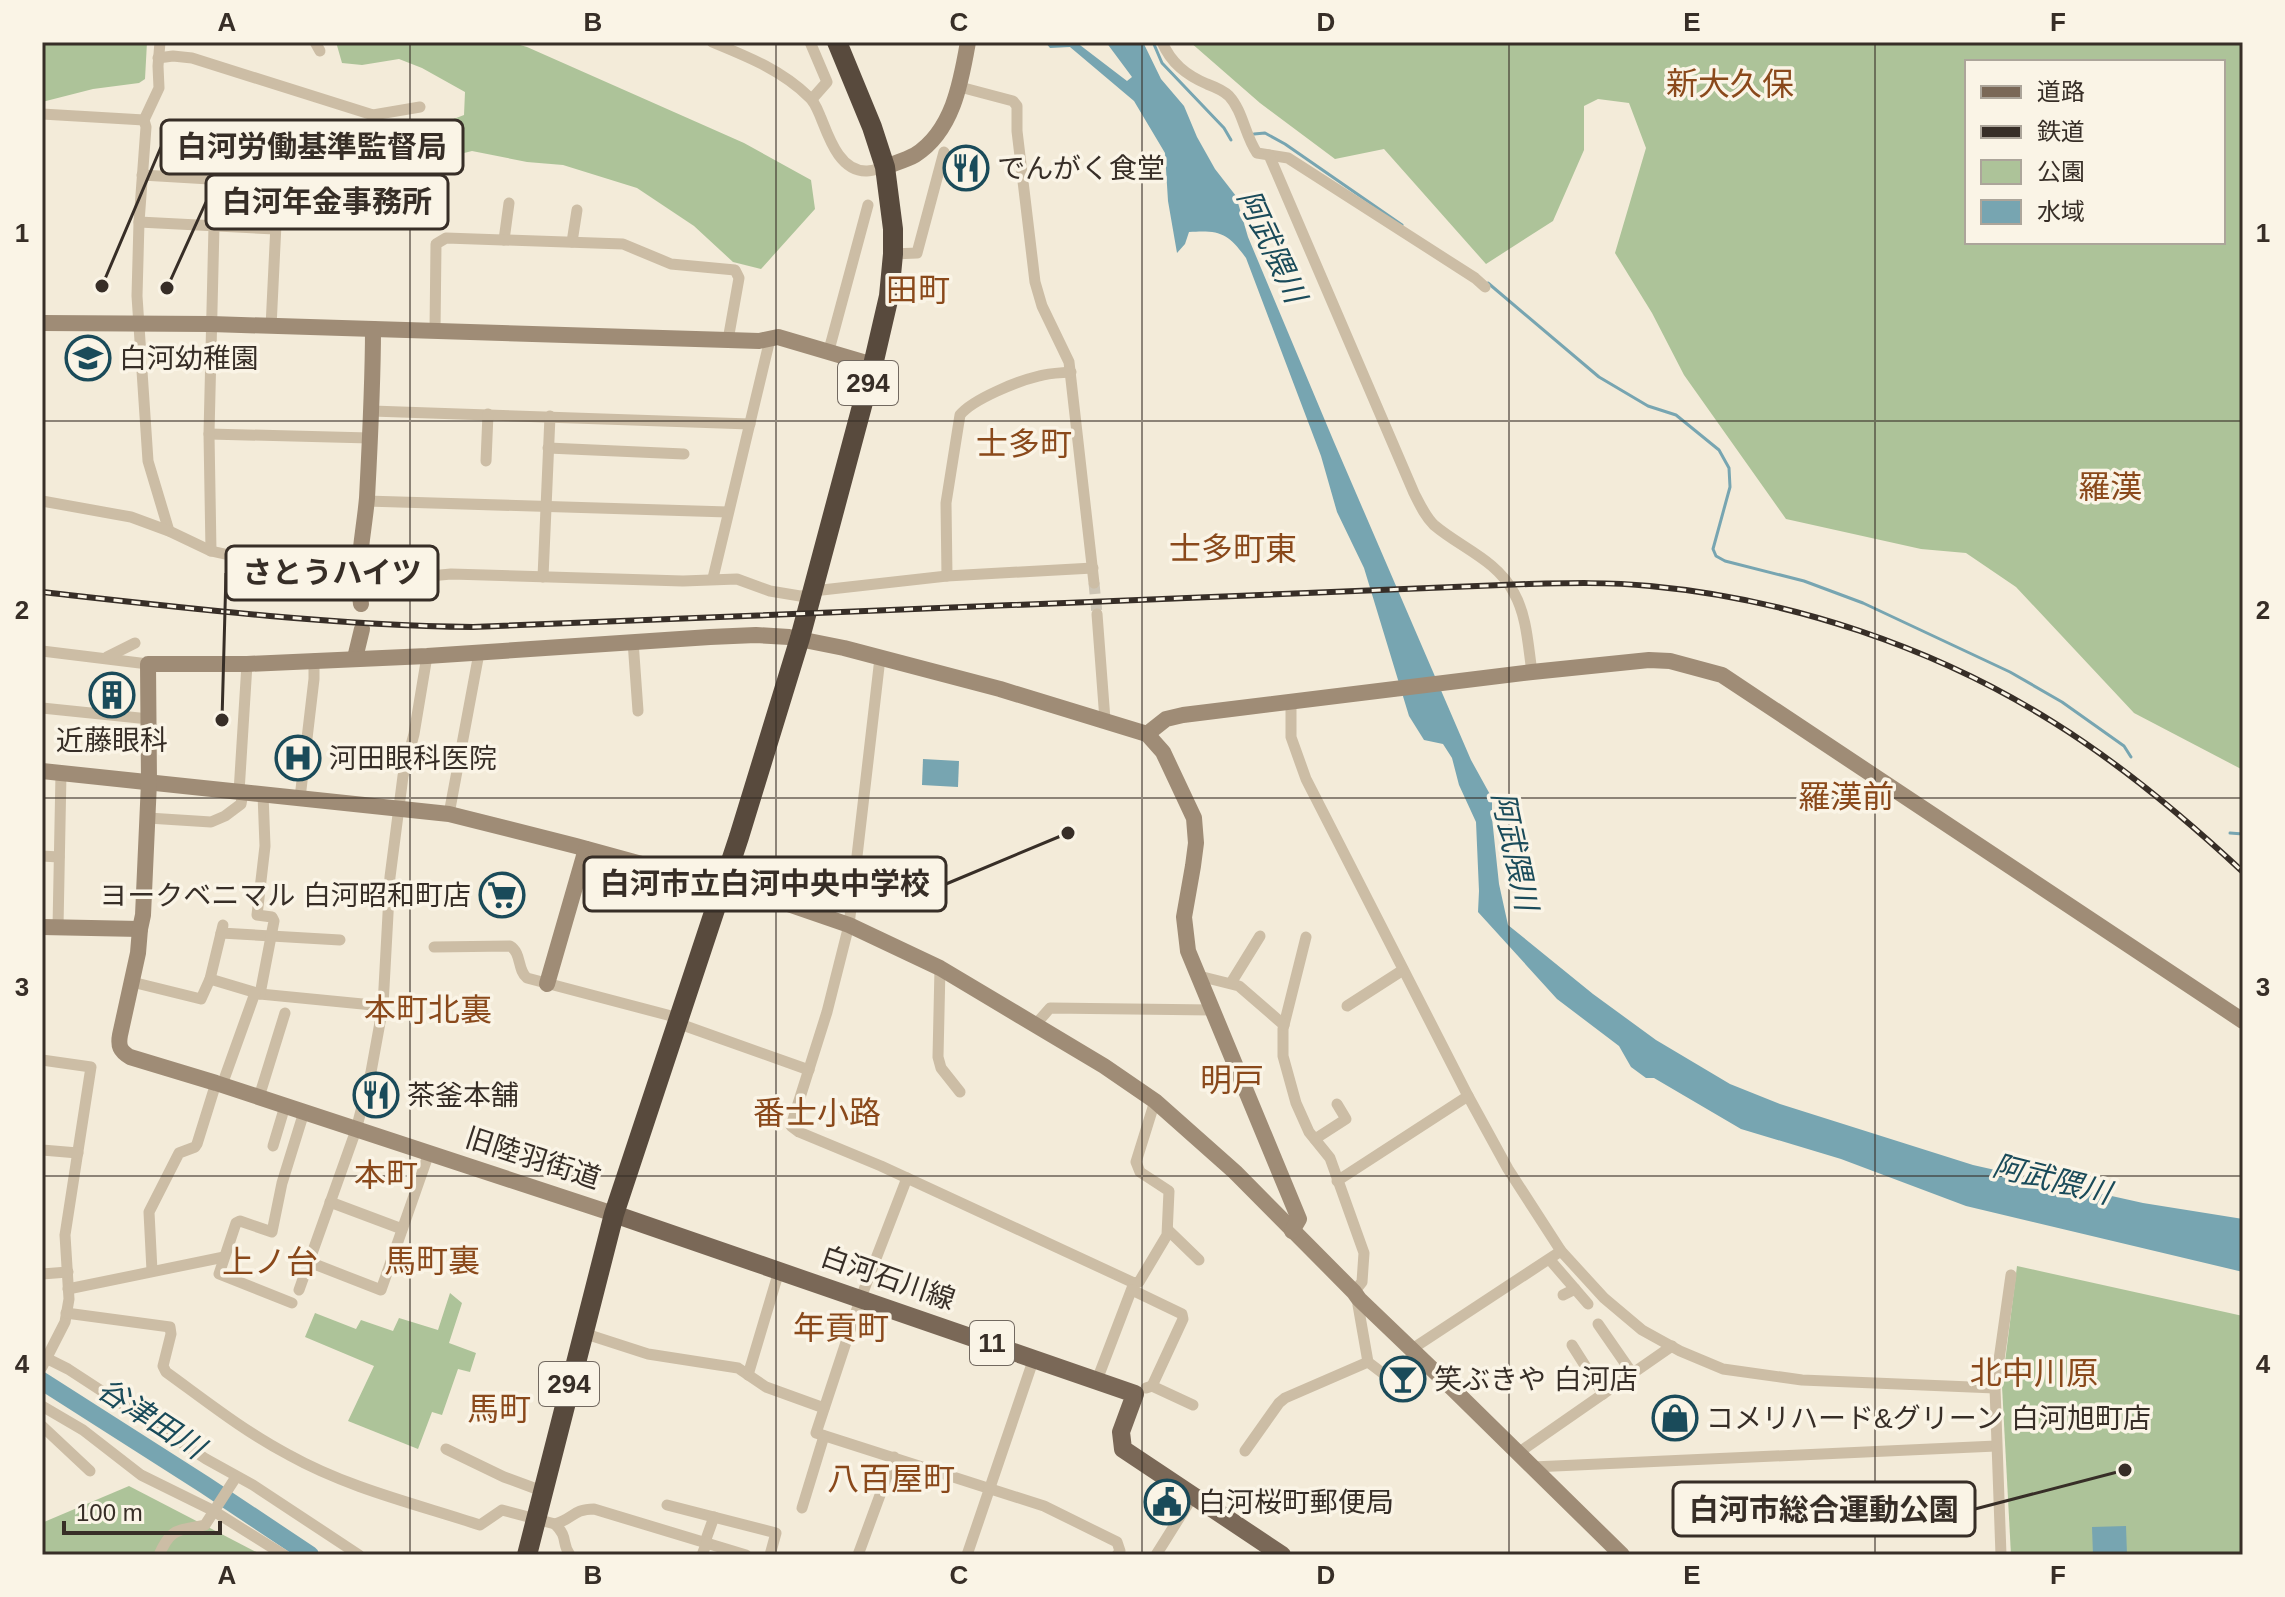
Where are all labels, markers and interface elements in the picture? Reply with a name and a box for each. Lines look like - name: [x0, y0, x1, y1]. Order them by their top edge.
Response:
- text: A: [218, 7, 237, 37]
- text: B: [584, 7, 602, 37]
- text: C: [950, 7, 969, 37]
- text: D: [1317, 7, 1335, 37]
- text: E: [1683, 7, 1701, 37]
- text: F: [2050, 7, 2066, 37]
- legend: [1965, 60, 2225, 244]
- district label: 新大久保: [1666, 66, 1794, 102]
- text: 道路: [2037, 78, 2085, 105]
- text: 鉄道: [2037, 118, 2085, 145]
- callout: 白河労働基準監督局: [161, 120, 463, 174]
- text: 白河労働基準監督局: [177, 130, 447, 163]
- restaurant icon: でんがく食堂: [942, 144, 990, 192]
- place label: でんがく食堂: [997, 153, 1165, 184]
- text: 公園: [2037, 158, 2085, 185]
- callout: 白河年金事務所: [206, 175, 448, 229]
- text: 白河年金事務所: [222, 185, 432, 218]
- water label: 阿武隈川: [1232, 185, 1314, 310]
- text: 水域: [2037, 198, 2085, 225]
- text: 1: [15, 218, 29, 248]
- text: 1: [2256, 218, 2270, 248]
- district label: 田町: [886, 272, 950, 308]
- school or university icon: 白河幼稚園: [64, 334, 112, 382]
- place label: 白河幼稚園: [119, 343, 259, 374]
- road number: 294: [838, 361, 898, 405]
- district label: 士多町: [976, 426, 1072, 462]
- district label: 羅漢: [2078, 469, 2142, 505]
- district label: 士多町東: [1169, 531, 1297, 567]
- callout: さとうハイツ: [226, 546, 438, 600]
- text: さとうハイツ: [242, 556, 422, 589]
- text: 2: [15, 595, 29, 625]
- text: 2: [2256, 595, 2270, 625]
- building icon: 近藤眼科: [88, 671, 136, 719]
- place label: 近藤眼科: [56, 725, 168, 756]
- hospital icon: 河田眼科医院: [274, 734, 322, 782]
- place label: 河田眼科医院: [329, 743, 497, 774]
- district label: 羅漢前: [1798, 779, 1894, 815]
- water label: 阿武隈川: [1486, 789, 1544, 916]
- callout: 白河市立白河中央中学校: [584, 857, 946, 911]
- text: 白河市立白河中央中学校: [600, 867, 930, 900]
- supermarket icon: ヨークベニマル 白河昭和町店: [478, 871, 526, 919]
- place label: ヨークベニマル 白河昭和町店: [99, 880, 471, 911]
- text: 3: [15, 972, 29, 1002]
- text: 3: [2256, 972, 2270, 1002]
- district label: 本町北裏: [364, 992, 492, 1028]
- district label: 明戸: [1200, 1062, 1264, 1098]
- restaurant icon: 茶釜本舗: [352, 1071, 400, 1119]
- place label: 茶釜本舗: [407, 1080, 519, 1111]
- district label: 番士小路: [753, 1095, 881, 1131]
- street label: 旧陸羽街道: [462, 1122, 604, 1194]
- water label: 阿武隈川: [1990, 1148, 2117, 1210]
- district label: 本町: [354, 1157, 418, 1193]
- street label: 白河石川線: [817, 1241, 959, 1315]
- district label: 馬町裏: [384, 1243, 480, 1279]
- district label: 上ノ台: [222, 1244, 318, 1280]
- district label: 年貢町: [793, 1310, 889, 1346]
- road number: 11: [970, 1321, 1014, 1365]
- text: 4: [15, 1349, 30, 1379]
- text: 4: [2256, 1349, 2271, 1379]
- bar icon: 笑ぶきや 白河店: [1379, 1355, 1427, 1403]
- district label: 北中川原: [1970, 1355, 2098, 1391]
- road number: 294: [539, 1362, 599, 1406]
- place label: 笑ぶきや 白河店: [1434, 1364, 1638, 1395]
- water label: 谷津田川: [92, 1371, 213, 1466]
- district label: 馬町: [467, 1391, 531, 1427]
- shop icon: コメリハード&グリーン 白河旭町店: [1651, 1394, 1699, 1442]
- place label: コメリハード&グリーン 白河旭町店: [1706, 1403, 2151, 1434]
- district label: 八百屋町: [827, 1461, 955, 1497]
- public building icon: 白河桜町郵便局: [1143, 1478, 1191, 1526]
- callout: 白河市総合運動公園: [1673, 1482, 1975, 1536]
- scale bar: [64, 1485, 220, 1535]
- place label: 白河桜町郵便局: [1198, 1487, 1394, 1518]
- text: 白河市総合運動公園: [1689, 1493, 1959, 1526]
- text: 100 m: [76, 1499, 143, 1526]
- text: A: [218, 1560, 237, 1590]
- text: B: [584, 1560, 602, 1590]
- text: C: [950, 1560, 969, 1590]
- text: D: [1317, 1560, 1335, 1590]
- text: E: [1683, 1560, 1701, 1590]
- text: F: [2050, 1560, 2066, 1590]

